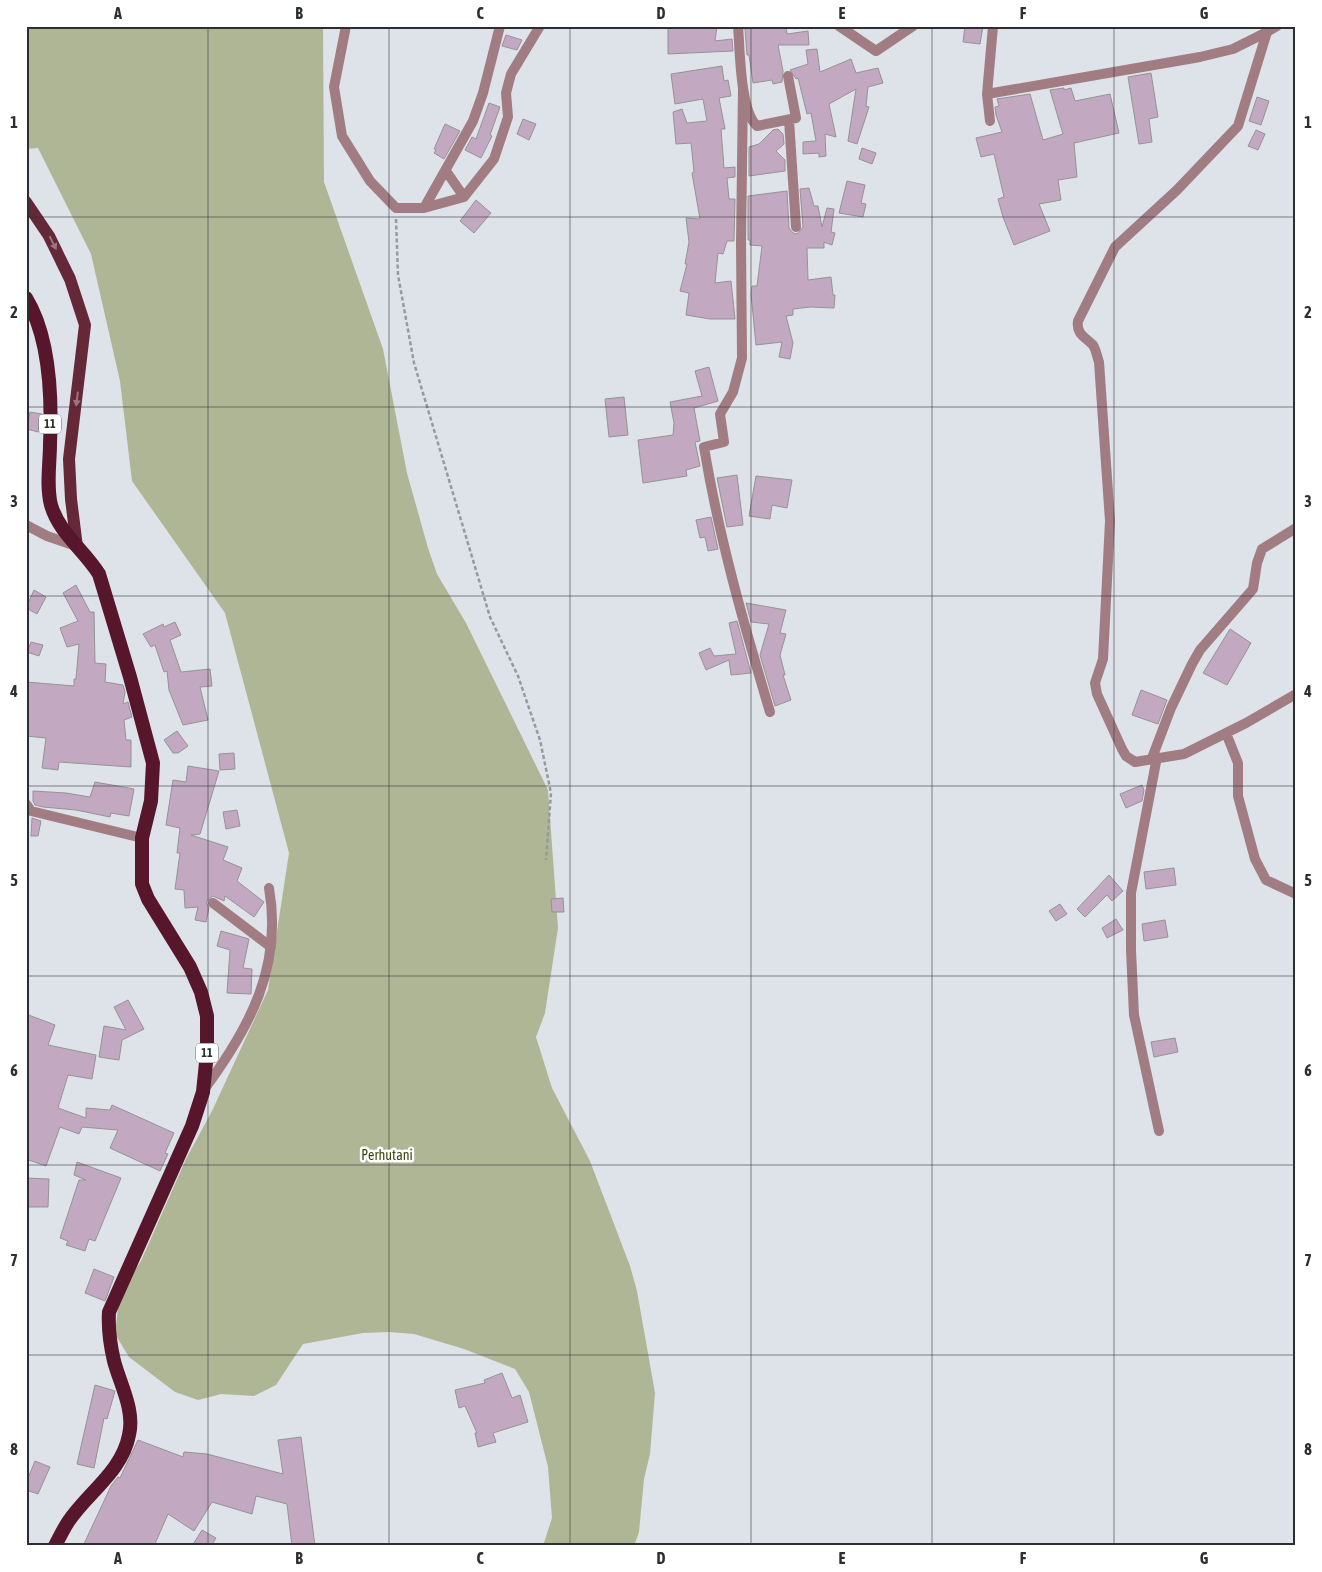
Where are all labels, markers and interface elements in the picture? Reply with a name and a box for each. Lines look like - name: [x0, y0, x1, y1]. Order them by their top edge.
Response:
- text: A: [113, 4, 122, 22]
- text: B: [295, 4, 303, 22]
- text: C: [476, 4, 484, 22]
- text: D: [657, 4, 666, 22]
- text: E: [839, 4, 846, 22]
- text: F: [1020, 4, 1027, 22]
- text: G: [1200, 4, 1209, 22]
- text: 1: [10, 113, 18, 131]
- text: 1: [1304, 113, 1312, 131]
- one-way arrow: [48, 236, 57, 251]
- text: 2: [10, 303, 18, 321]
- text: 2: [1304, 303, 1312, 321]
- one-way arrow: [73, 391, 81, 407]
- road number: 11: [39, 414, 61, 434]
- text: 3: [10, 492, 18, 510]
- text: 3: [1304, 492, 1312, 510]
- text: 4: [9, 682, 18, 700]
- text: 4: [1303, 682, 1312, 700]
- text: 5: [10, 871, 18, 889]
- text: 5: [1304, 871, 1312, 889]
- road number: 11: [196, 1044, 218, 1062]
- text: 6: [10, 1061, 18, 1079]
- text: 6: [1304, 1061, 1312, 1079]
- park label: Perhutani: [361, 1147, 413, 1163]
- text: 7: [10, 1251, 18, 1269]
- text: 7: [1304, 1251, 1312, 1269]
- text: 8: [10, 1440, 18, 1458]
- text: 8: [1304, 1440, 1312, 1458]
- text: A: [113, 1549, 122, 1567]
- text: B: [295, 1549, 303, 1567]
- text: C: [476, 1549, 484, 1567]
- text: D: [657, 1549, 666, 1567]
- text: E: [839, 1549, 846, 1567]
- text: F: [1020, 1549, 1027, 1567]
- text: G: [1200, 1549, 1209, 1567]

